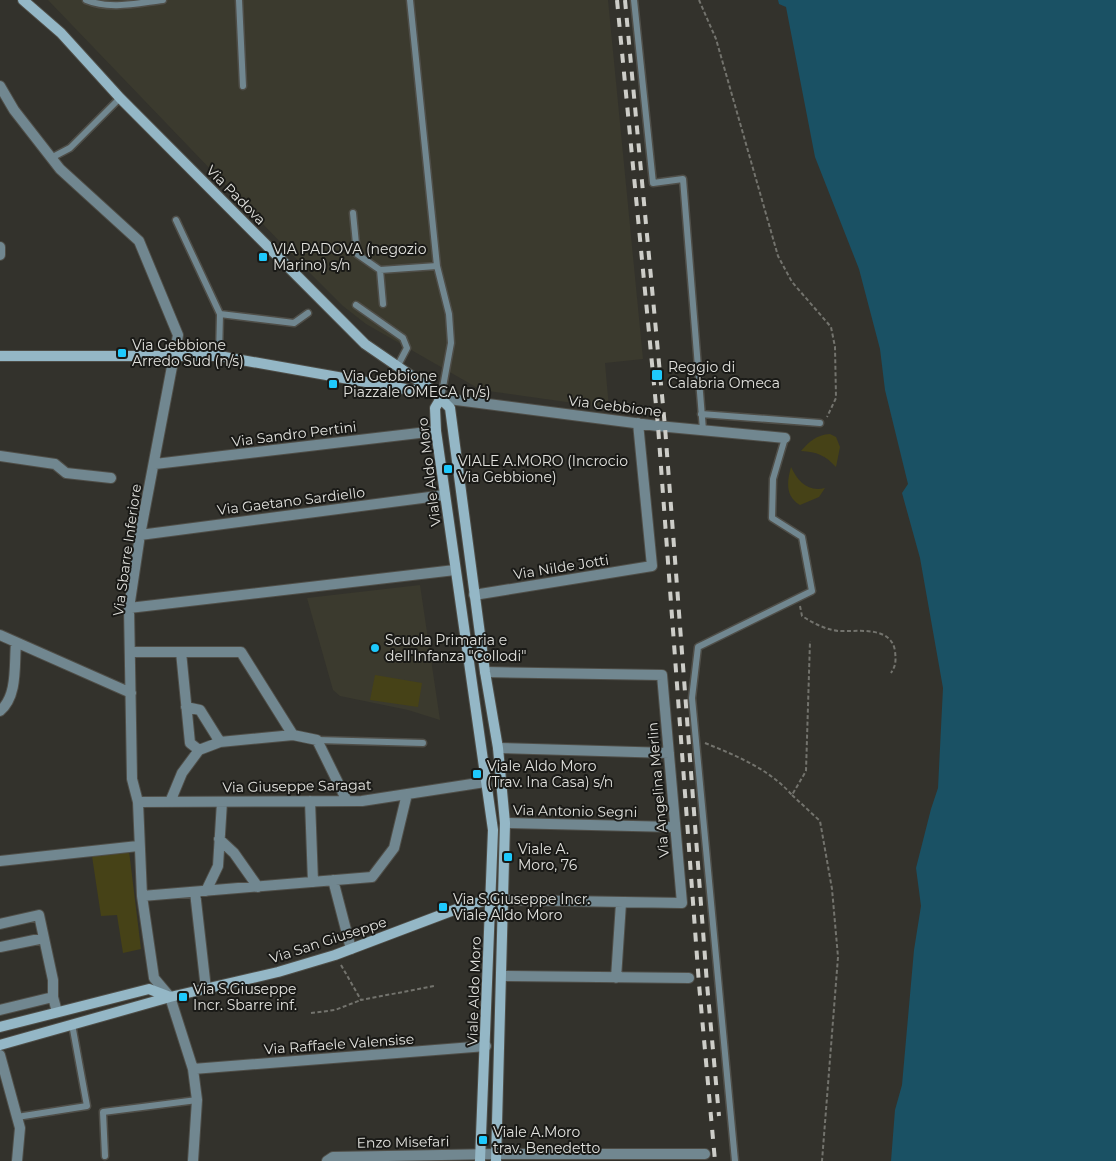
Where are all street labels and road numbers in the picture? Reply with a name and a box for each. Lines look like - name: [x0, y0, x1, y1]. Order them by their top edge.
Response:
- street label: Via Padova: [202, 161, 270, 229]
- street label: Via Gebbione: [567, 391, 663, 421]
- street label: Viale Aldo Moro: [413, 416, 445, 527]
- street label: Via Sandro Pertini: [230, 417, 358, 451]
- street label: Via Sbarre Inferiore: [109, 483, 145, 617]
- street label: Via Gaetano Sardiello: [216, 483, 366, 519]
- street label: Via Nilde Jotti: [512, 551, 610, 583]
- street label: Via Angelina Merlin: [643, 721, 673, 859]
- street label: Via Giuseppe Saragat: [222, 776, 372, 796]
- street label: Via Antonio Segni: [513, 801, 637, 821]
- street label: Via San Giuseppe: [267, 913, 389, 967]
- street label: Viale Aldo Moro: [463, 936, 485, 1046]
- street label: Via Raffaele Valensise: [263, 1030, 415, 1058]
- street label: Enzo Misefari: [356, 1132, 450, 1152]

